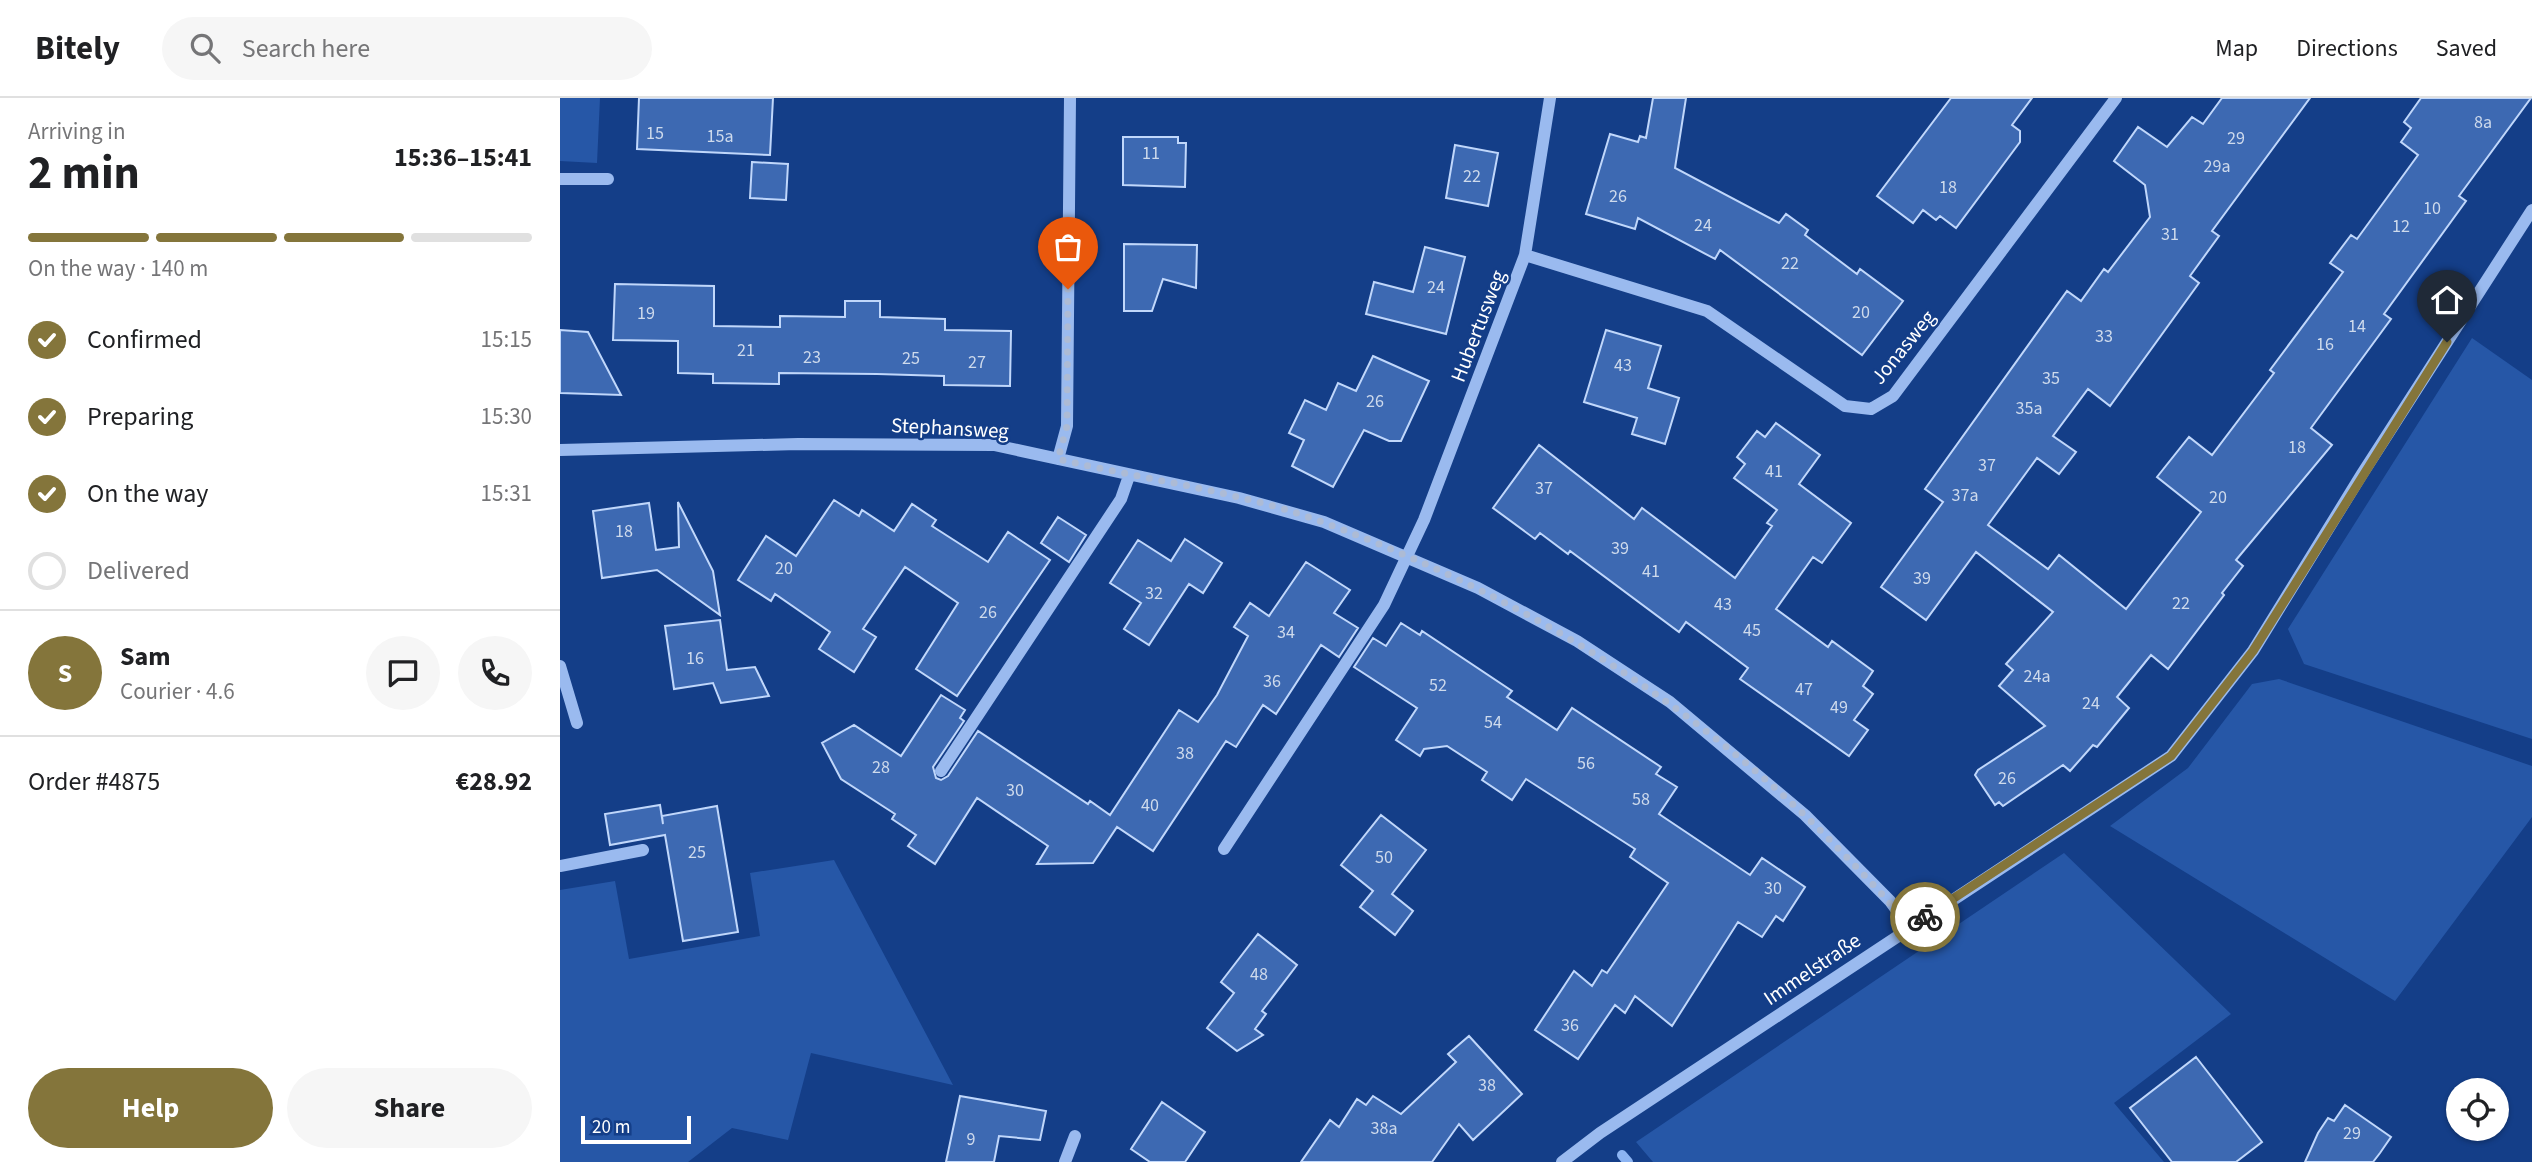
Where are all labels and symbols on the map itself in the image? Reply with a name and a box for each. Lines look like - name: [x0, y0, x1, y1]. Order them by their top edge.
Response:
- house number: 8a: [2474, 110, 2492, 135]
- house number: 15: [646, 121, 664, 146]
- house number: 15a: [707, 124, 733, 149]
- house number: 29: [2227, 126, 2245, 151]
- house number: 11: [1142, 141, 1160, 166]
- house number: 29a: [2204, 154, 2230, 179]
- house number: 22: [1463, 164, 1481, 189]
- house number: 18: [1939, 175, 1957, 200]
- house number: 26: [1609, 184, 1627, 209]
- house number: 10: [2423, 196, 2441, 221]
- house number: 24: [1694, 213, 1712, 238]
- house number: 12: [2392, 214, 2410, 239]
- pin: [1038, 217, 1098, 289]
- house number: 31: [2161, 222, 2179, 247]
- house number: 22: [1781, 251, 1799, 276]
- street label: Hubertusweg: [1443, 265, 1513, 386]
- pin: [2417, 270, 2477, 342]
- house number: 24: [1427, 275, 1445, 300]
- house number: 20: [1852, 300, 1870, 325]
- house number: 19: [637, 301, 655, 326]
- street label: Jonasweg: [1864, 303, 1943, 391]
- house number: 14: [2348, 314, 2366, 339]
- house number: 33: [2095, 324, 2113, 349]
- house number: 16: [2316, 332, 2334, 357]
- house number: 21: [737, 338, 755, 363]
- house number: 23: [803, 345, 821, 370]
- house number: 25: [902, 346, 920, 371]
- house number: 27: [968, 350, 986, 375]
- house number: 43: [1614, 353, 1632, 378]
- house number: 35: [2042, 366, 2060, 391]
- house number: 26: [1366, 389, 1384, 414]
- house number: 35a: [2016, 396, 2042, 421]
- street label: Stephansweg: [890, 410, 1010, 446]
- house number: 18: [2288, 435, 2306, 460]
- house number: 37: [1978, 453, 1996, 478]
- house number: 41: [1765, 459, 1783, 484]
- house number: 37: [1535, 476, 1553, 501]
- house number: 37a: [1952, 483, 1978, 508]
- house number: 20: [2209, 485, 2227, 510]
- house number: 18: [615, 519, 633, 544]
- house number: 39: [1611, 536, 1629, 561]
- house number: 20: [775, 556, 793, 581]
- house number: 41: [1642, 559, 1660, 584]
- house number: 39: [1913, 566, 1931, 591]
- house number: 32: [1145, 581, 1163, 606]
- house number: 22: [2172, 591, 2190, 616]
- house number: 43: [1714, 592, 1732, 617]
- house number: 26: [979, 600, 997, 625]
- house number: 45: [1743, 618, 1761, 643]
- house number: 34: [1277, 620, 1295, 645]
- house number: 16: [686, 646, 704, 671]
- house number: 24a: [2024, 664, 2050, 689]
- house number: 36: [1263, 669, 1281, 694]
- house number: 52: [1429, 673, 1447, 698]
- house number: 47: [1795, 677, 1813, 702]
- house number: 24: [2082, 691, 2100, 716]
- house number: 49: [1830, 695, 1848, 720]
- house number: 54: [1484, 710, 1502, 735]
- house number: 38: [1176, 741, 1194, 766]
- house number: 56: [1577, 751, 1595, 776]
- house number: 28: [872, 755, 890, 780]
- house number: 26: [1998, 766, 2016, 791]
- house number: 30: [1006, 778, 1024, 803]
- house number: 58: [1632, 787, 1650, 812]
- house number: 40: [1141, 793, 1159, 818]
- house number: 25: [688, 840, 706, 865]
- house number: 50: [1375, 845, 1393, 870]
- house number: 30: [1764, 876, 1782, 901]
- courier: [1890, 882, 1960, 952]
- street label: Immelstraße: [1757, 925, 1867, 1013]
- house number: 48: [1250, 962, 1268, 987]
- house number: 36: [1561, 1013, 1579, 1038]
- house number: 38: [1478, 1073, 1496, 1098]
- scale bar: [581, 1113, 691, 1145]
- house number: 38a: [1371, 1116, 1397, 1141]
- house number: 29: [2343, 1121, 2361, 1146]
- house number: 9: [967, 1127, 976, 1152]

